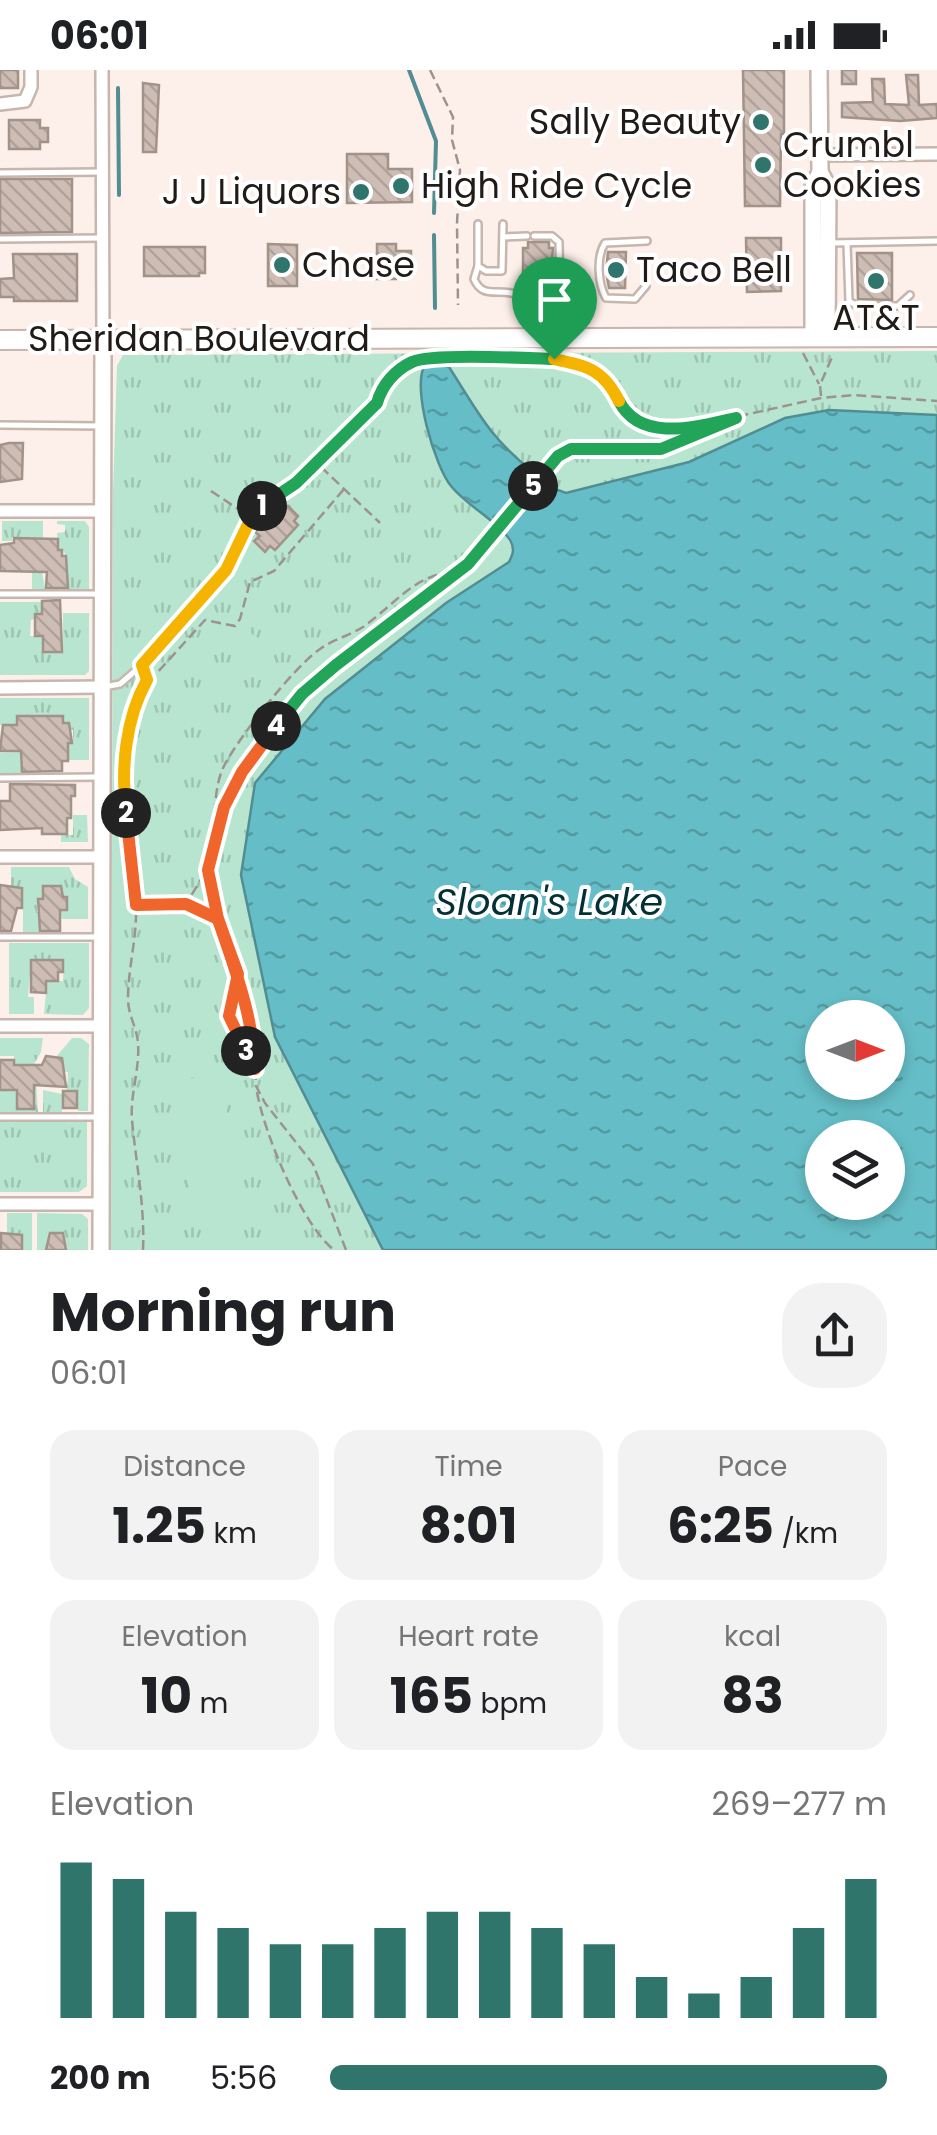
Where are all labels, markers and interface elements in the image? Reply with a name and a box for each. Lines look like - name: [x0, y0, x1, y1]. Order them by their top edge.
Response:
- text: 06:01: [50, 9, 149, 62]
- place label: Sally Beauty: [529, 97, 741, 146]
- marker: Sally Beauty: [750, 111, 772, 133]
- place label: Crumbl Cookies: [783, 120, 921, 209]
- marker: Crumbl Cookies: [752, 154, 774, 176]
- place label: High Ride Cycle: [421, 161, 692, 210]
- place label: J J Liquors: [162, 167, 341, 216]
- marker: High Ride Cycle: [390, 175, 412, 197]
- marker: J J Liquors: [350, 181, 372, 203]
- place label: Chase: [302, 240, 415, 289]
- place label: Taco Bell: [636, 245, 792, 294]
- marker: Chase: [271, 254, 293, 276]
- pin: [512, 257, 597, 360]
- marker: Taco Bell: [605, 259, 627, 281]
- marker: AT&T: [865, 270, 887, 292]
- icon: arrive: [527, 272, 582, 327]
- place label: AT&T: [832, 293, 920, 342]
- street label: Sheridan Boulevard: [28, 314, 370, 363]
- pin: 5: [508, 461, 558, 511]
- text: 5: [524, 466, 542, 505]
- pin: 1: [237, 481, 287, 531]
- text: 1: [257, 486, 267, 525]
- pin: 4: [251, 701, 301, 751]
- text: 4: [267, 706, 285, 745]
- pin: 2: [101, 788, 151, 838]
- text: 2: [118, 793, 134, 832]
- water label: Sloan's Lake: [435, 875, 663, 928]
- north arrow: [805, 1000, 905, 1100]
- map controls: [805, 1000, 905, 1220]
- pin: 3: [221, 1026, 271, 1076]
- text: 3: [238, 1031, 254, 1070]
- button: layers: [805, 1120, 905, 1220]
- text: Morning run: [50, 1273, 396, 1350]
- button: share: [782, 1283, 887, 1388]
- text: 06:01: [50, 1350, 128, 1395]
- text: Distance: [123, 1447, 246, 1486]
- text: Time: [434, 1447, 503, 1486]
- text: Pace: [718, 1447, 787, 1486]
- text: 1.25: [112, 1490, 206, 1561]
- text: 8:01: [420, 1490, 518, 1561]
- text: 6:25: [667, 1490, 774, 1561]
- text: km: [206, 1514, 257, 1553]
- text: /km: [774, 1514, 838, 1553]
- text: Elevation: [121, 1617, 248, 1656]
- text: Heart rate: [398, 1617, 539, 1656]
- text: kcal: [724, 1617, 781, 1656]
- text: 10: [141, 1660, 192, 1731]
- text: 165: [390, 1660, 473, 1731]
- text: 83: [721, 1660, 784, 1731]
- text: m: [192, 1684, 228, 1723]
- text: bpm: [473, 1684, 547, 1723]
- text: Elevation: [50, 1781, 194, 1826]
- text: 269–277 m: [712, 1781, 887, 1826]
- text: 200 m: [50, 2055, 151, 2100]
- text: 5:56: [210, 2055, 277, 2100]

